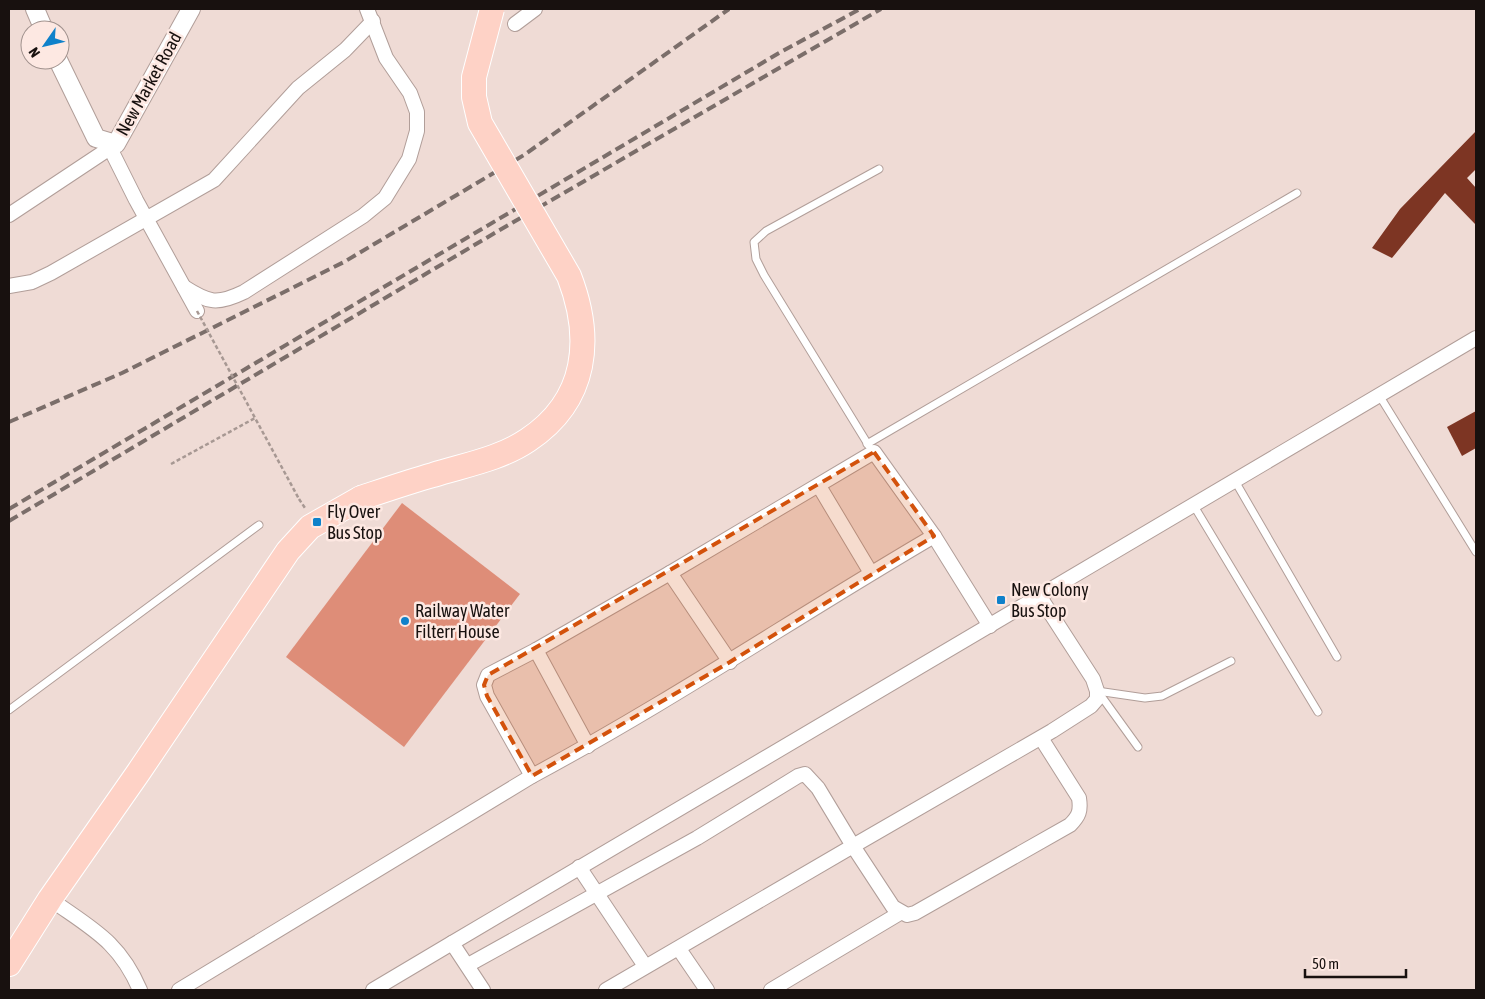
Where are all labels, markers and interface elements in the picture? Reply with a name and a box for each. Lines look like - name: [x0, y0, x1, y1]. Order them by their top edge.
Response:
- north arrow: [20, 20, 70, 70]
- street label: New Market Road: [111, 28, 186, 139]
- text: N: [25, 44, 43, 60]
- place label: Fly Over Bus Stop: [327, 501, 383, 543]
- marker: Fly Over Bus Stop: [311, 516, 323, 528]
- place label: New Colony Bus Stop: [1011, 579, 1089, 621]
- marker: New Colony Bus Stop: [995, 594, 1007, 606]
- place label: Railway Water Filterr House: [415, 600, 510, 642]
- marker: Railway Water Filterr House: [399, 615, 411, 627]
- scale bar: [1305, 946, 1406, 978]
- text: 50 m: [1312, 955, 1339, 972]

